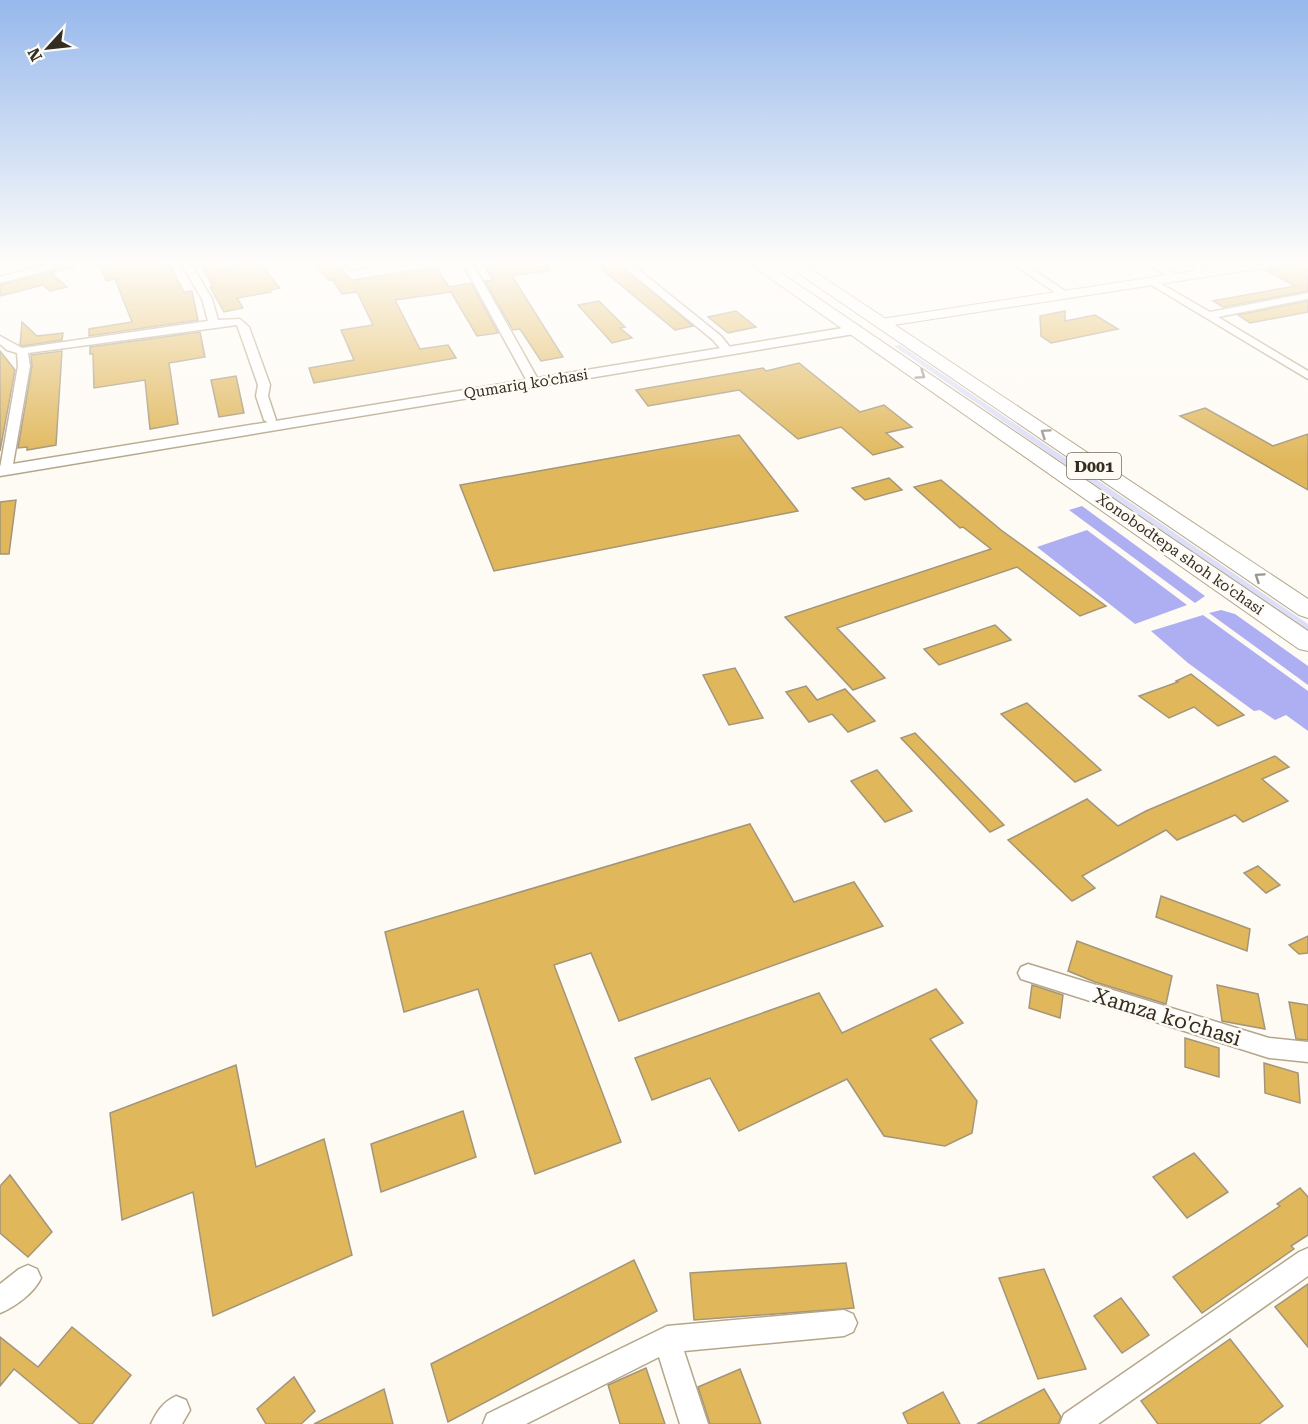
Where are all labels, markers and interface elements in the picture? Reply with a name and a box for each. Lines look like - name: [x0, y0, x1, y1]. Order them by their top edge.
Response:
- north arrow: [18, 18, 78, 78]
- text: N: [24, 45, 46, 64]
- street label: Qumariq ko'chasi: [463, 365, 590, 403]
- one-way arrow: [914, 368, 925, 379]
- one-way arrow: [1041, 429, 1051, 441]
- road number: D001: [1067, 453, 1121, 479]
- street label: Xonobodtepa shoh ko'chasi: [1093, 489, 1267, 619]
- one-way arrow: [1255, 573, 1266, 584]
- street label: Xamza ko'chasi: [1090, 983, 1244, 1051]

